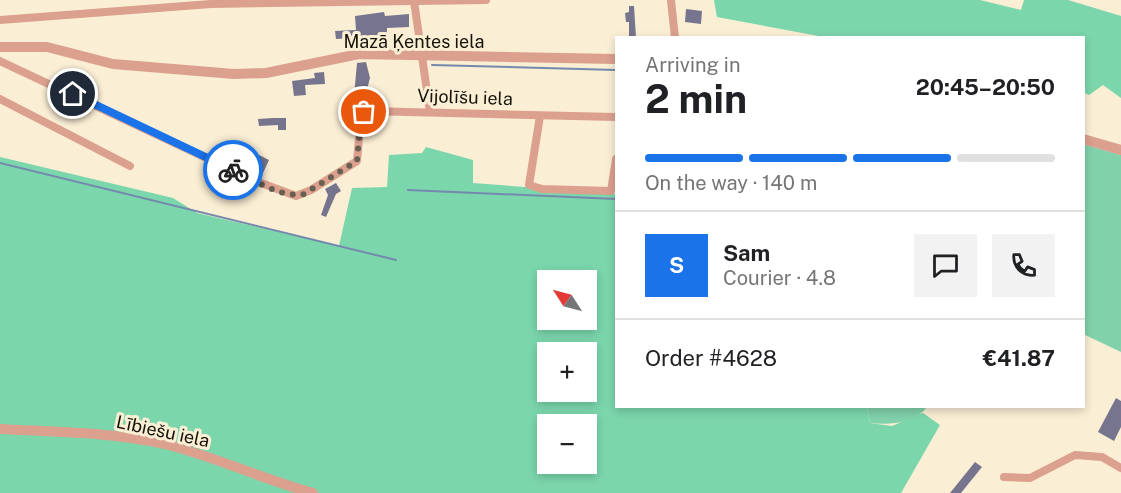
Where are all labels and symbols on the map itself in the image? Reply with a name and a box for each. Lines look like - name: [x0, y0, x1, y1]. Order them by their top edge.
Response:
- street label: Mazā Ķentes iela: [343, 31, 485, 52]
- pin: [47, 68, 98, 119]
- street label: Vijolīšu iela: [417, 85, 513, 109]
- pin: [338, 86, 389, 137]
- courier: [203, 140, 263, 200]
- north arrow: [537, 270, 597, 330]
- street label: Lībiešu iela: [114, 411, 212, 451]

